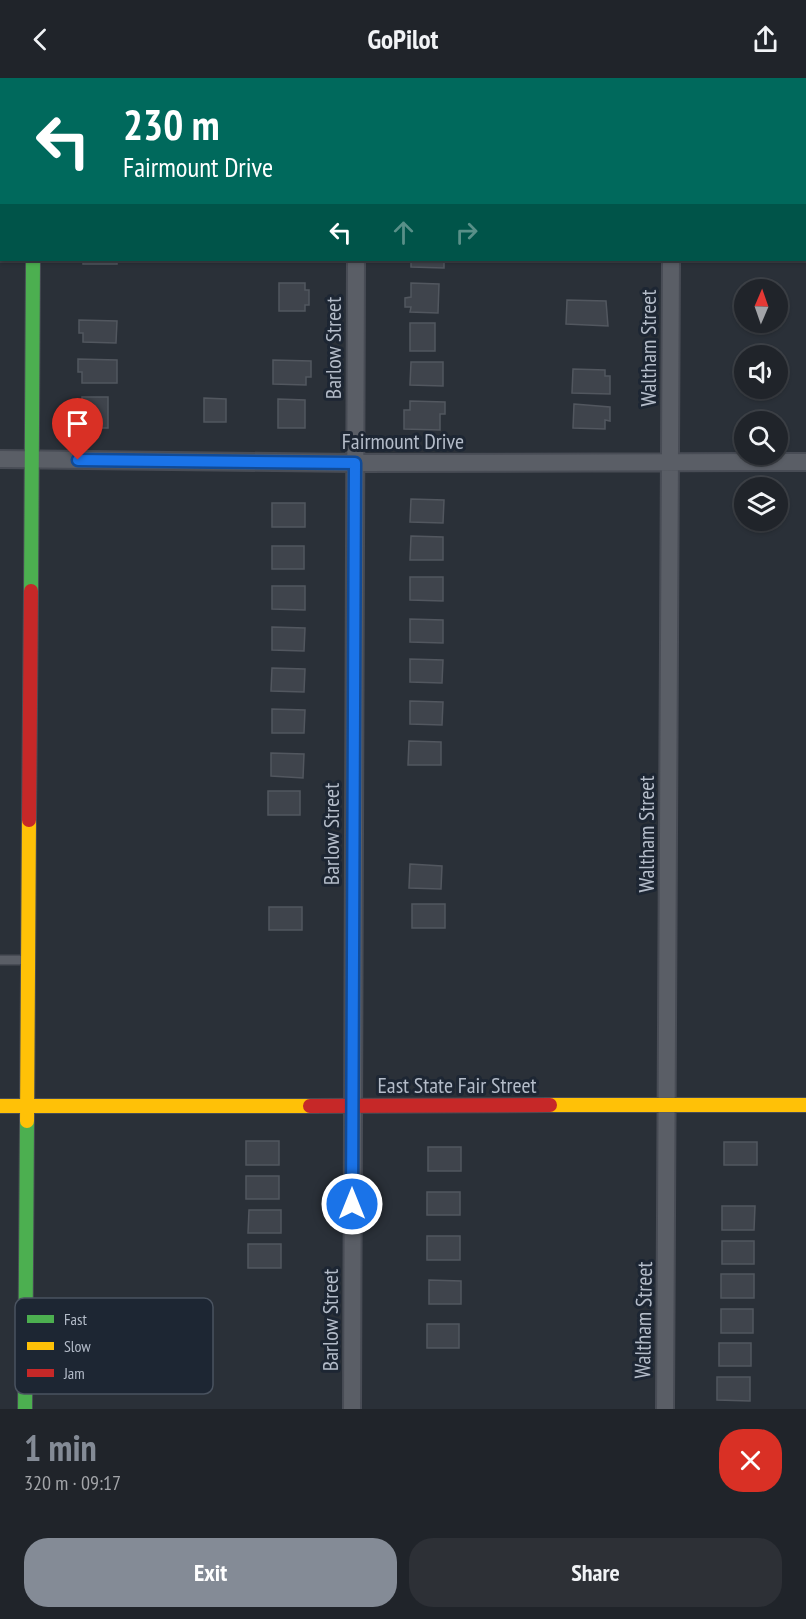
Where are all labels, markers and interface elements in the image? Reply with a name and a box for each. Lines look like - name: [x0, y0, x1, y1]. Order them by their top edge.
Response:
- text: GoPilot: [368, 22, 438, 56]
- icon: back: [24, 23, 57, 56]
- icon: share: [749, 23, 782, 56]
- text: 230 m: [123, 97, 220, 152]
- icon: left: [24, 102, 102, 180]
- text: Fairmount Drive: [123, 150, 273, 184]
- icon: left: [324, 216, 357, 249]
- icon: ahead: [387, 216, 420, 249]
- icon: right: [450, 216, 483, 249]
- north arrow: [734, 279, 788, 333]
- map controls: [734, 279, 788, 531]
- street label: Waltham Street: [634, 289, 662, 407]
- street label: Barlow Street: [319, 297, 347, 399]
- button: sound: [734, 345, 788, 399]
- pin: [52, 398, 103, 460]
- icon: arrive: [61, 407, 94, 440]
- button: search: [734, 411, 788, 465]
- street label: Fairmount Drive: [342, 427, 464, 455]
- button: layers: [734, 477, 788, 531]
- street label: Waltham Street: [632, 775, 660, 893]
- street label: Barlow Street: [317, 783, 345, 885]
- street label: East State Fair Street: [377, 1071, 537, 1099]
- position arrow: [320, 1172, 384, 1236]
- street label: Waltham Street: [628, 1261, 658, 1379]
- street label: Barlow Street: [316, 1269, 344, 1371]
- legend: [15, 1298, 213, 1394]
- text: Fast: [64, 1309, 87, 1329]
- text: Slow: [64, 1336, 91, 1356]
- text: Jam: [63, 1363, 85, 1383]
- text: 1 min: [24, 1424, 97, 1471]
- button: close: [719, 1429, 782, 1492]
- text: 320 m · 09:17: [24, 1470, 121, 1496]
- button: Exit: [24, 1538, 397, 1607]
- button: Share: [409, 1538, 782, 1607]

